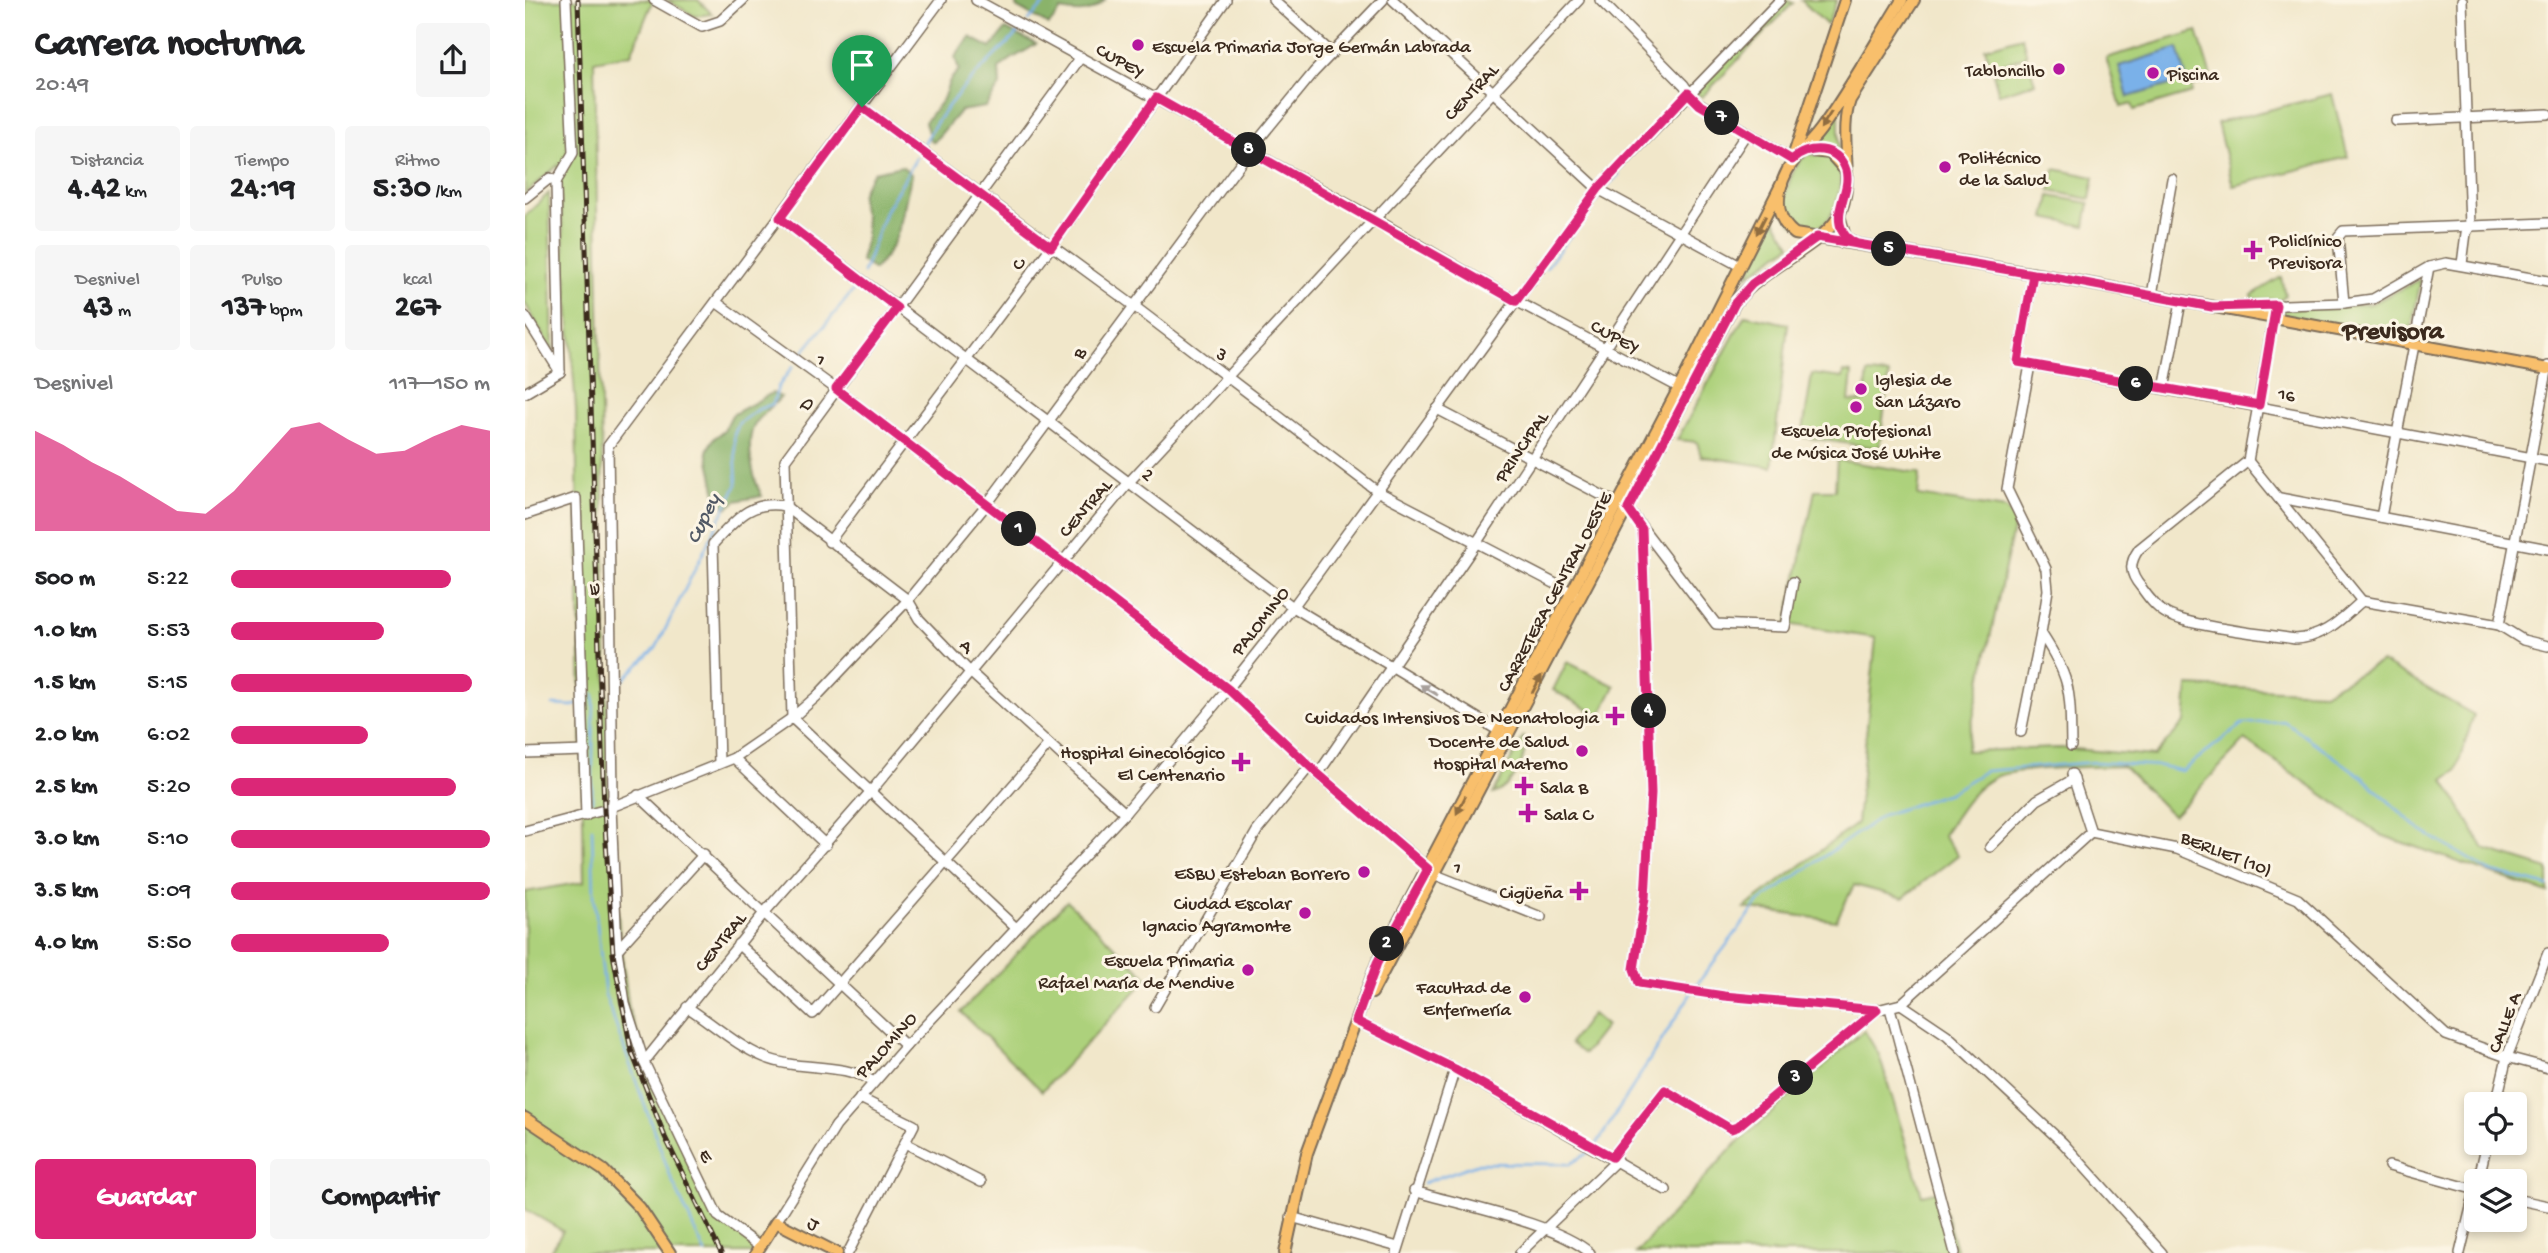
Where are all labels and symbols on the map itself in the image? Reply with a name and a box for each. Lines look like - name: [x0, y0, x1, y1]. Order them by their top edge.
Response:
- pin: [832, 35, 892, 107]
- marker: Escuela Primaria Jorge Germán Labrada: [1130, 37, 1146, 53]
- place label: Escuela Primaria Jorge Germán Labrada: [1152, 37, 1472, 60]
- street label: CUPEY: [1091, 39, 1148, 85]
- street label: CENTRAL: [1440, 59, 1506, 127]
- place label: Tabloncillo: [1964, 61, 2045, 84]
- marker: Tabloncillo: [2051, 61, 2067, 77]
- marker: Piscina: [2145, 65, 2161, 81]
- place label: Piscina: [2166, 65, 2220, 88]
- pin: 7: [1705, 100, 1739, 136]
- one-way arrow: [1820, 110, 1833, 130]
- pin: 8: [1231, 132, 1267, 168]
- place label: Politécnico de la Salud: [1958, 148, 2049, 193]
- marker: Politécnico de la Salud: [1937, 159, 1953, 175]
- one-way arrow: [1756, 215, 1767, 235]
- place label: Policlínico Previsora: [2268, 231, 2344, 276]
- pin: 5: [1871, 232, 1907, 266]
- marker: Policlínico Previsora: [2243, 240, 2263, 260]
- street label: C: [1008, 253, 1033, 276]
- street label: CUPEY: [1586, 316, 1643, 361]
- district label: Previsora: [2341, 318, 2445, 349]
- street label: B: [1068, 342, 1094, 366]
- street label: 3: [1209, 343, 1232, 368]
- street label: 1: [809, 349, 830, 372]
- pin: 6: [2119, 366, 2153, 402]
- place label: Iglesia de San Lázaro: [1875, 370, 1961, 415]
- marker: Iglesia de San Lázaro: [1853, 381, 1869, 397]
- street label: 16: [2275, 383, 2297, 409]
- street label: D: [794, 393, 821, 418]
- marker: Escuela Profesional de Música José White: [1848, 399, 1864, 415]
- street label: PRINCIPAL: [1490, 407, 1556, 489]
- place label: Escuela Profesional de Música José White: [1771, 421, 1941, 466]
- street label: 2: [1136, 464, 1158, 488]
- street label: CENTRAL: [1055, 475, 1119, 543]
- street label: CARRETERA CENTRAL OESTE: [1493, 487, 1619, 697]
- water label: Cupey: [682, 489, 729, 549]
- pin: 1: [1001, 512, 1037, 546]
- street label: PALOMINO: [1227, 582, 1296, 662]
- street label: E: [584, 583, 607, 596]
- street label: A: [953, 635, 979, 661]
- one-way arrow: [1531, 674, 1542, 694]
- one-way arrow: [1419, 684, 1438, 696]
- pin: 4: [1631, 694, 1667, 728]
- marker: Cuidados Intensivos De Neonatologia: [1605, 706, 1625, 726]
- place label: Cuidados Intensivos De Neonatologia: [1305, 708, 1600, 731]
- place label: Docente de Salud Hospital Materno: [1427, 732, 1570, 777]
- place label: Hospital Ginecológico El Centenario: [1060, 743, 1225, 788]
- marker: Docente de Salud Hospital Materno: [1574, 743, 1590, 759]
- marker: Hospital Ginecológico El Centenario: [1231, 752, 1251, 772]
- marker: Sala B: [1514, 776, 1534, 796]
- place label: Sala B: [1540, 778, 1590, 801]
- one-way arrow: [1455, 795, 1466, 815]
- marker: Sala C: [1518, 803, 1538, 823]
- place label: Sala C: [1544, 805, 1595, 828]
- street label: BERLIET (10): [2176, 827, 2275, 883]
- street label: 1: [1447, 857, 1465, 881]
- place label: ESBU Esteban Borrero: [1174, 864, 1350, 887]
- marker: ESBU Esteban Borrero: [1356, 864, 1372, 880]
- marker: Cigüeña: [1569, 881, 1589, 901]
- place label: Cigüeña: [1499, 883, 1564, 906]
- place label: Ciudad Escolar Ignacio Agramonte: [1142, 894, 1293, 939]
- marker: Ciudad Escolar Ignacio Agramonte: [1297, 905, 1313, 921]
- street label: CENTRAL: [691, 908, 753, 978]
- pin: 2: [1369, 926, 1405, 962]
- place label: Escuela Primaria Rafael María de Mendive: [1038, 951, 1235, 996]
- marker: Escuela Primaria Rafael María de Mendive: [1240, 962, 1256, 978]
- place label: Facultad de Enfermería: [1415, 978, 1512, 1023]
- street label: CALLE A: [2484, 988, 2529, 1057]
- marker: Facultad de Enfermería: [1517, 989, 1533, 1005]
- street label: PALOMINO: [851, 1008, 924, 1085]
- pin: 3: [1779, 1060, 1813, 1096]
- street label: E: [692, 1146, 718, 1168]
- street label: J: [803, 1213, 823, 1238]

